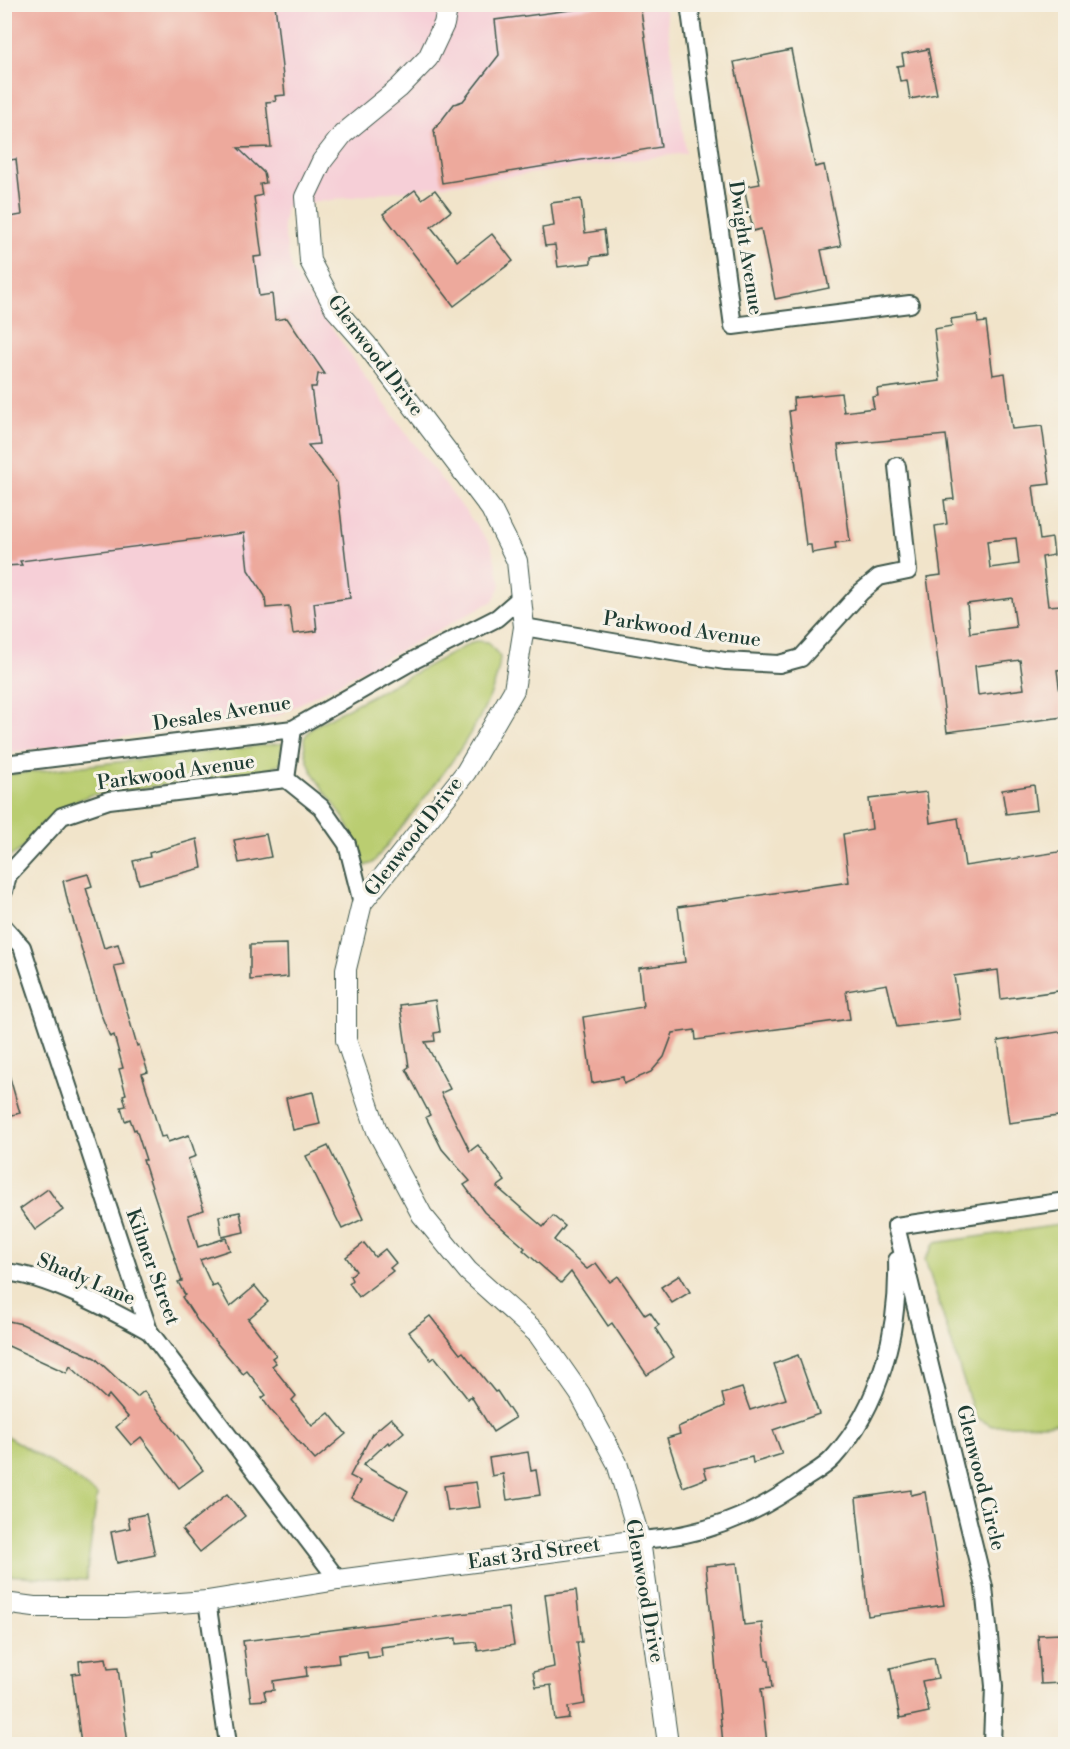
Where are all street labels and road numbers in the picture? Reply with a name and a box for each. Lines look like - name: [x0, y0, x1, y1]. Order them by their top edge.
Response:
- street label: Dwight Avenue: [722, 179, 768, 317]
- street label: Glenwood Drive: [321, 291, 429, 421]
- street label: Parkwood Avenue: [602, 607, 762, 653]
- street label: Desales Avenue: [151, 691, 293, 737]
- street label: Parkwood Avenue: [96, 750, 256, 796]
- street label: Glenwood Drive: [359, 772, 469, 902]
- street label: Kilmer Street: [119, 1205, 185, 1329]
- street label: Shady Lane: [33, 1248, 139, 1312]
- street label: Glenwood Circle: [950, 1403, 1010, 1553]
- street label: Glenwood Drive: [619, 1517, 669, 1665]
- street label: East 3rd Street: [466, 1532, 602, 1576]

